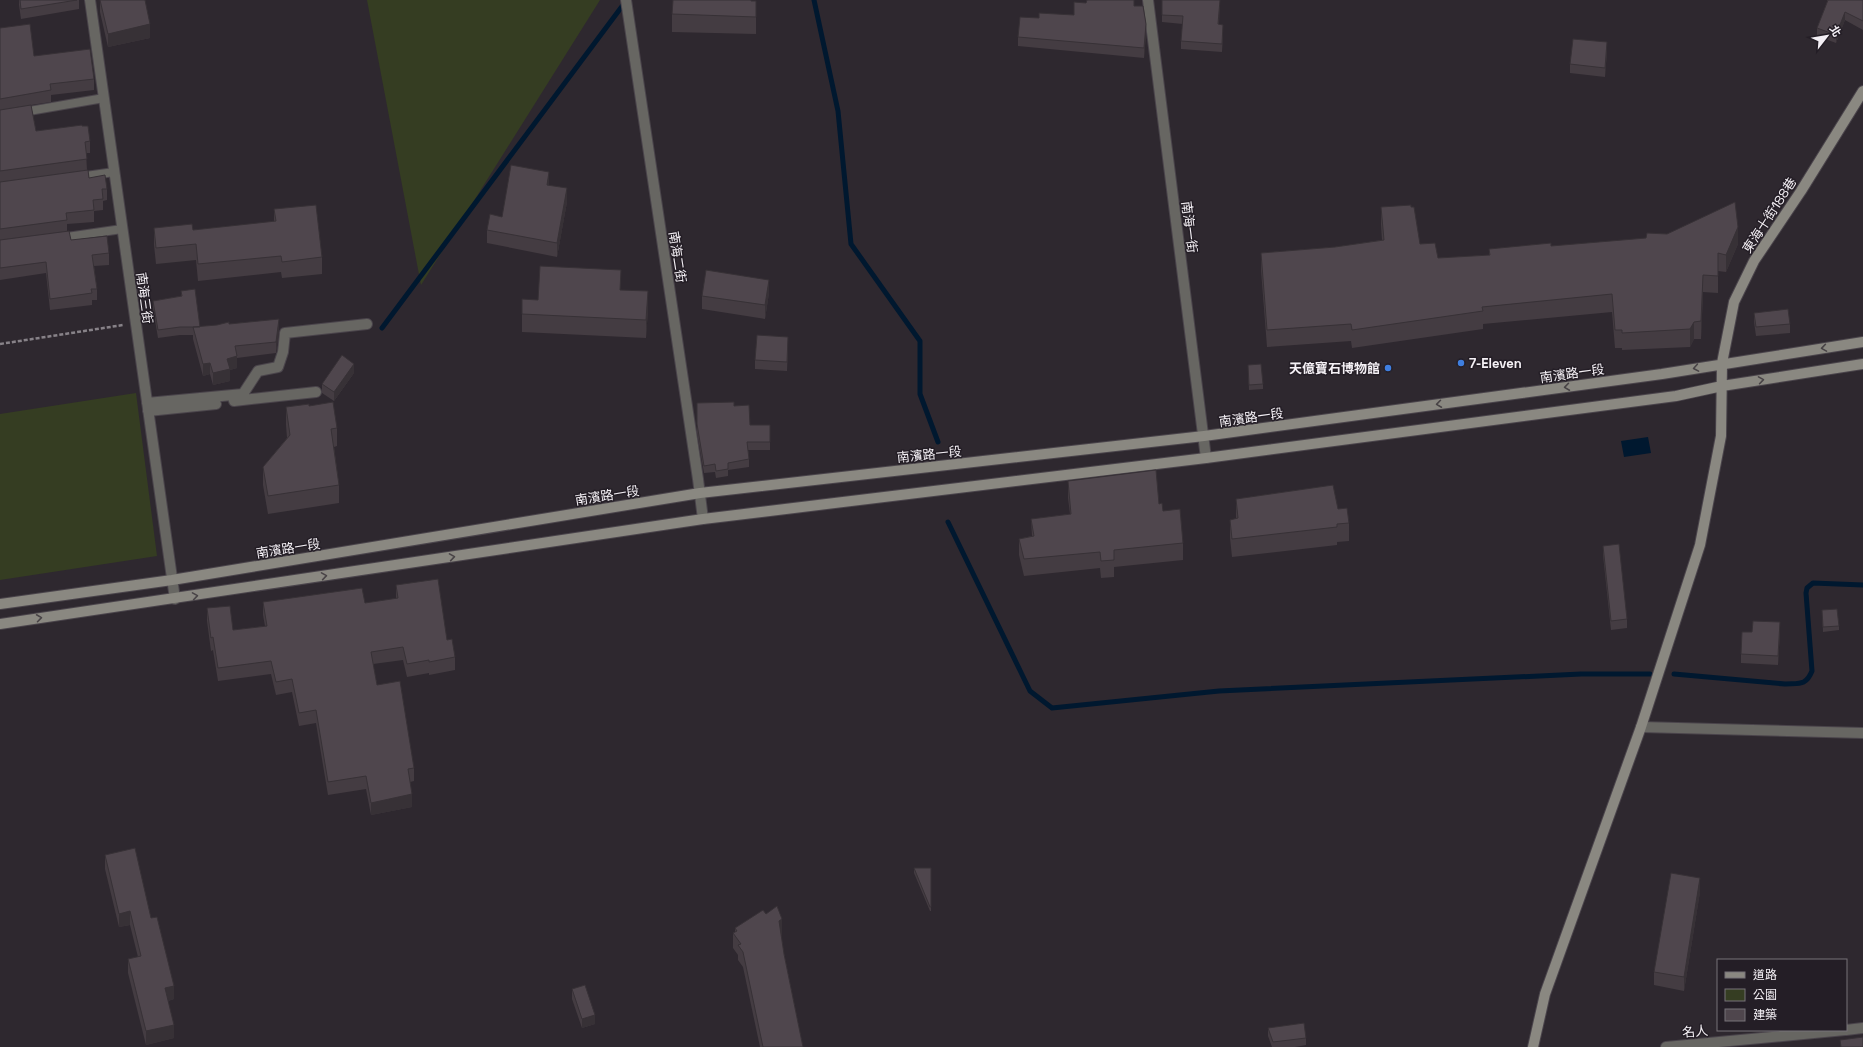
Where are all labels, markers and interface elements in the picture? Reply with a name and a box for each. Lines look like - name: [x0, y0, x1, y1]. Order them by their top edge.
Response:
- north arrow: [1807, 16, 1847, 56]
- text: 北: [1827, 23, 1844, 39]
- street label: 東海十街188巷: [1739, 174, 1800, 256]
- street label: 南海一街: [1178, 200, 1201, 254]
- street label: 南海二街: [665, 230, 690, 284]
- street label: 南海三街: [132, 271, 157, 325]
- one-way arrow: [1821, 343, 1828, 352]
- place label: 7-Eleven: [1469, 355, 1522, 372]
- marker: 7-Eleven: [1456, 358, 1466, 368]
- place label: 天億寶石博物館: [1289, 360, 1380, 377]
- street label: 南濱路一段: [1539, 361, 1605, 386]
- marker: 天億寶石博物館: [1383, 363, 1393, 373]
- one-way arrow: [1693, 363, 1699, 371]
- one-way arrow: [1758, 376, 1764, 385]
- one-way arrow: [1564, 382, 1570, 391]
- one-way arrow: [1436, 399, 1442, 408]
- street label: 南濱路一段: [1218, 405, 1284, 430]
- street label: 南濱路一段: [896, 443, 962, 466]
- street label: 南濱路一段: [574, 482, 641, 509]
- street label: 南濱路一段: [255, 535, 322, 562]
- one-way arrow: [449, 553, 455, 562]
- one-way arrow: [320, 572, 327, 581]
- one-way arrow: [192, 592, 198, 601]
- one-way arrow: [36, 614, 42, 623]
- legend: [1717, 959, 1847, 1031]
- text: 道路: [1753, 967, 1777, 983]
- text: 公園: [1753, 987, 1777, 1003]
- text: 建築: [1753, 1007, 1777, 1023]
- street label: 名人: [1681, 1022, 1709, 1041]

